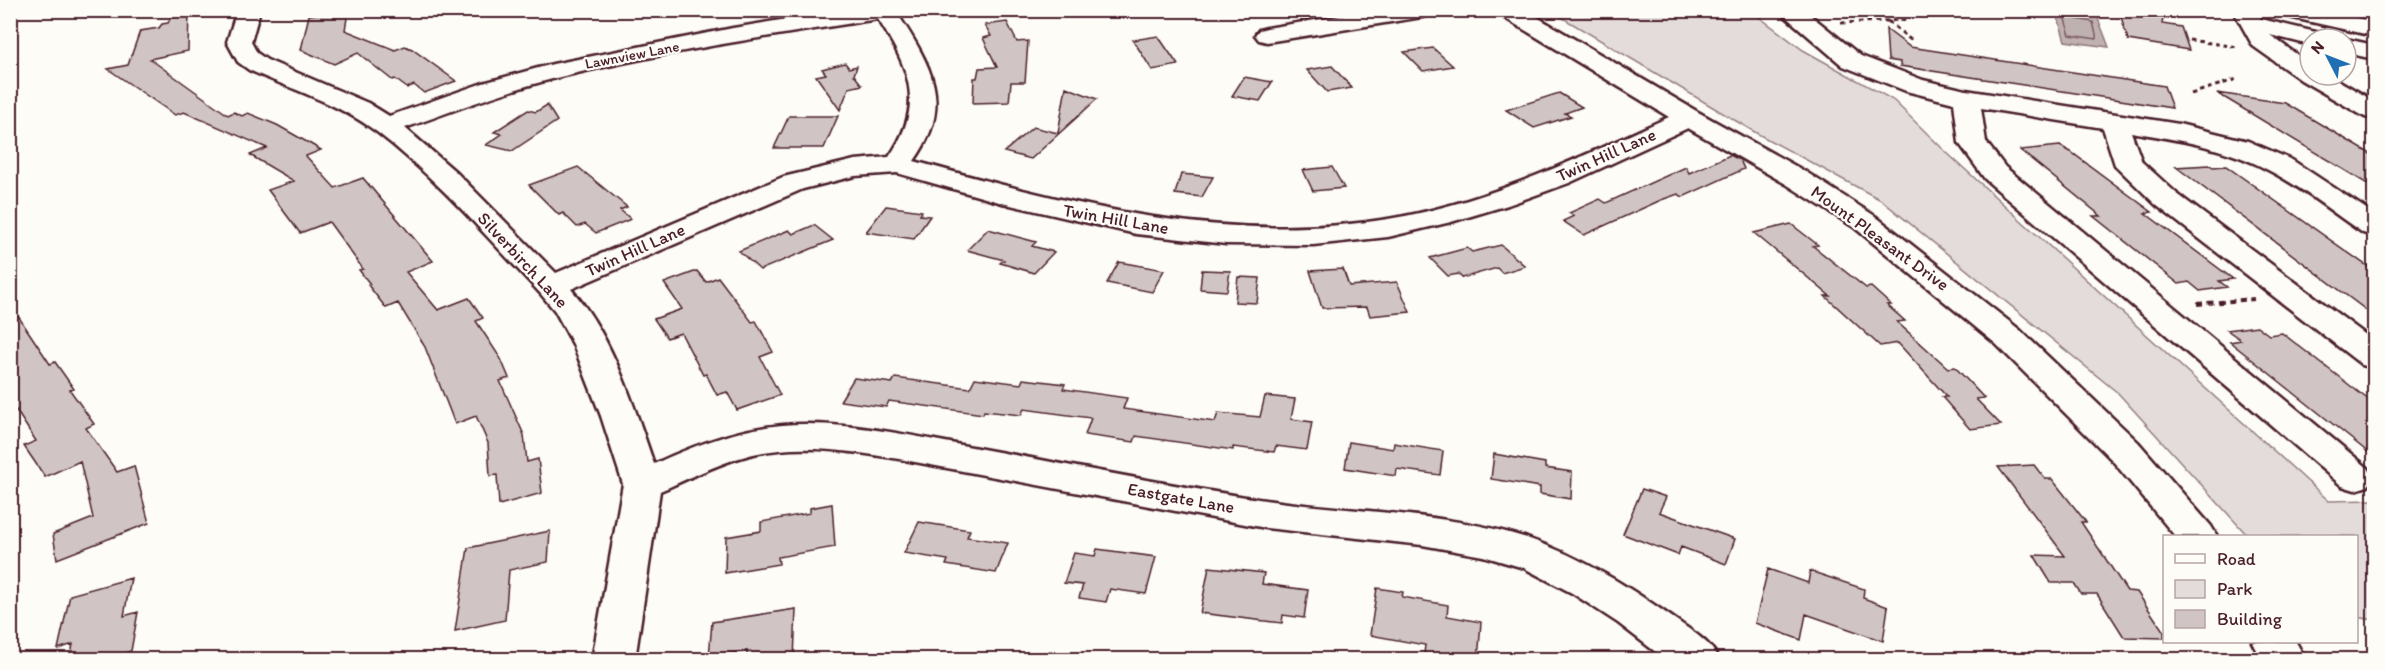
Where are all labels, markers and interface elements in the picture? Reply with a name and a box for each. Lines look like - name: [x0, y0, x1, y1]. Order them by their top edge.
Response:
- north arrow: [2298, 27, 2358, 87]
- street label: Lawnview Lane: [583, 37, 681, 73]
- text: N: [2307, 37, 2328, 58]
- street label: Twin Hill Lane: [1553, 123, 1659, 187]
- street label: Mount Pleasant Drive: [1807, 180, 1953, 296]
- street label: Twin Hill Lane: [1061, 199, 1171, 239]
- street label: Silverbirch Lane: [473, 207, 573, 313]
- street label: Twin Hill Lane: [582, 218, 688, 282]
- street label: Eastgate Lane: [1126, 478, 1236, 518]
- legend: [2163, 535, 2358, 643]
- text: Road: [2217, 548, 2256, 570]
- text: Park: [2217, 578, 2252, 600]
- text: Building: [2217, 608, 2283, 630]

